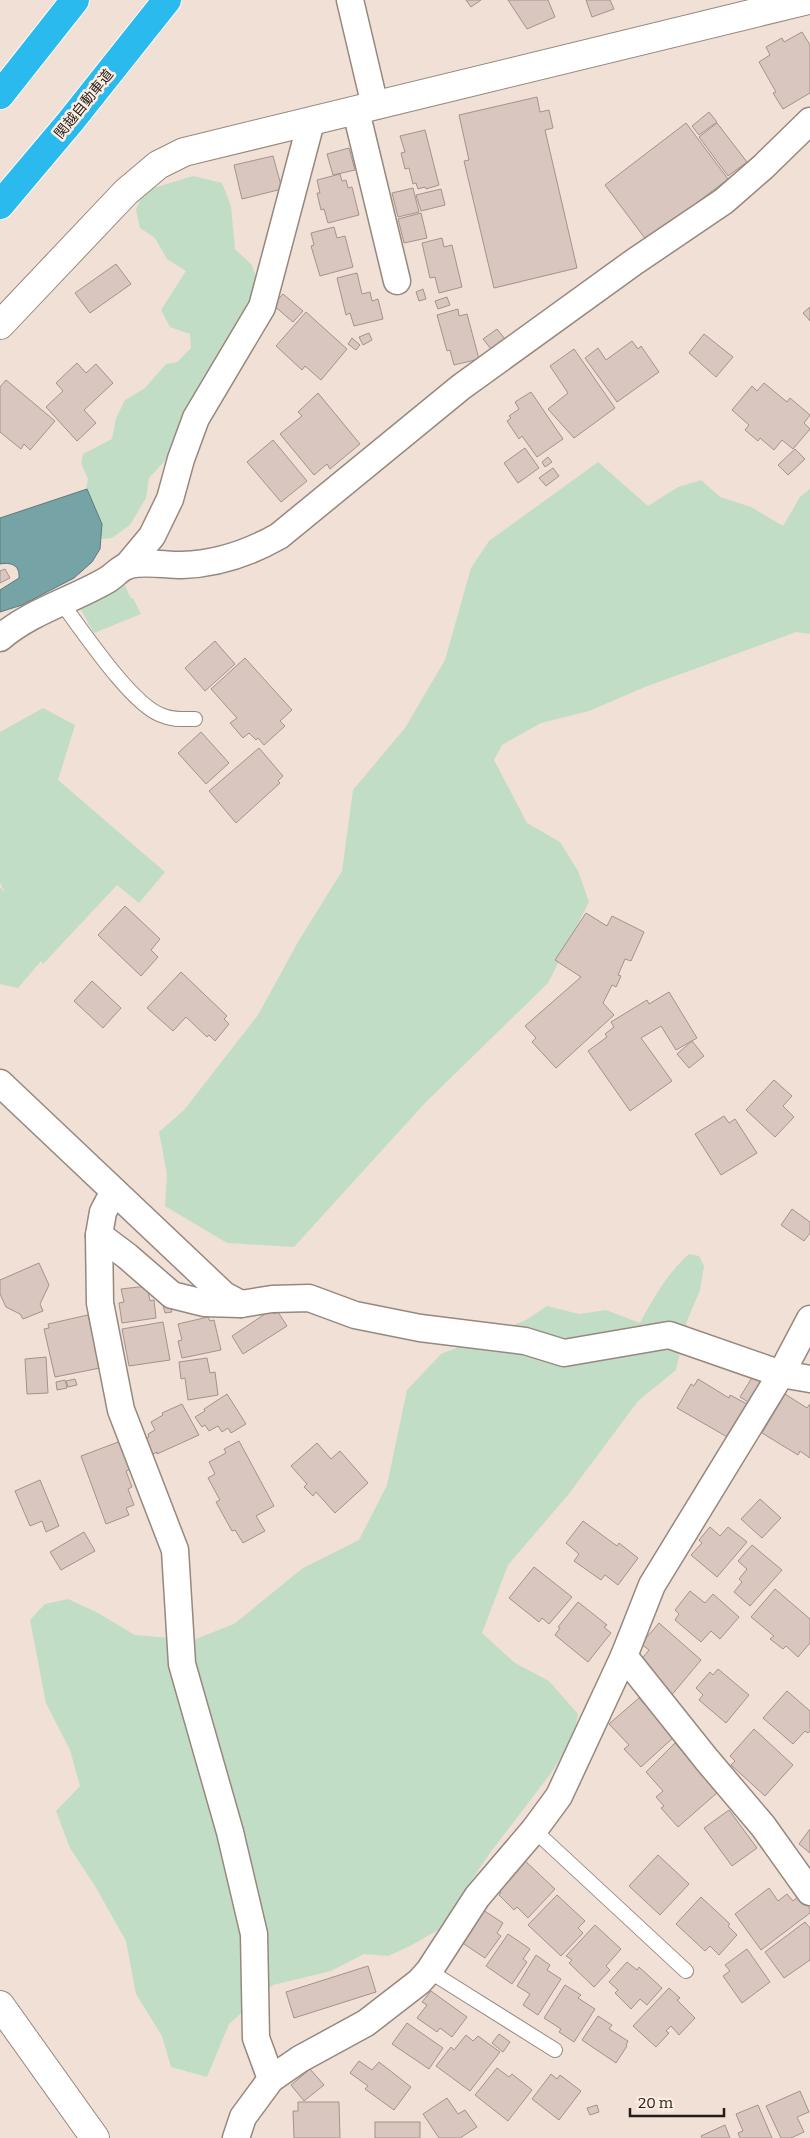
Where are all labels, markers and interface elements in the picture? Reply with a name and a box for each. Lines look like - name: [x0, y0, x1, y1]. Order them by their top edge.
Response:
- street label: 関越自動車道: [51, 66, 117, 142]
- scale bar: [630, 2086, 724, 2118]
- text: 20 m: [638, 2094, 674, 2112]

